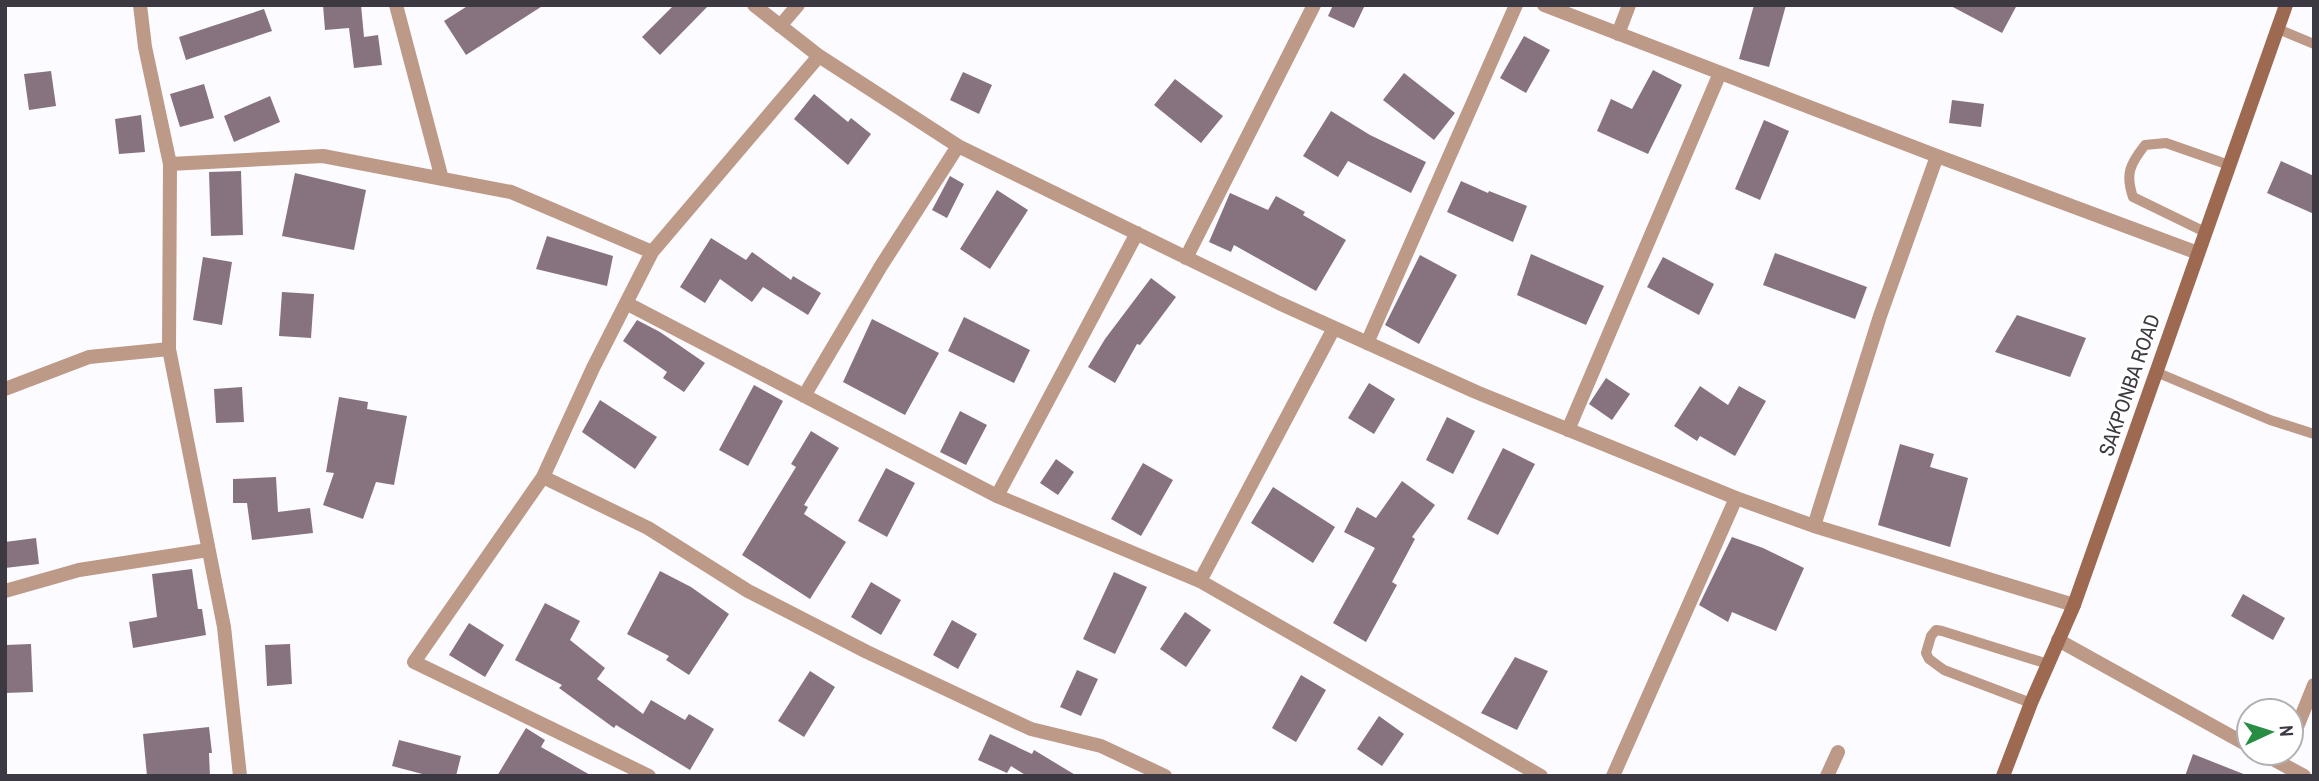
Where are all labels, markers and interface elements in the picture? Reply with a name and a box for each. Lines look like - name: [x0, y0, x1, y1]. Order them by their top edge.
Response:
- street label: SAKPONBA ROAD: [2091, 310, 2167, 460]
- north arrow: [2235, 697, 2305, 767]
- text: N: [2274, 724, 2300, 737]

